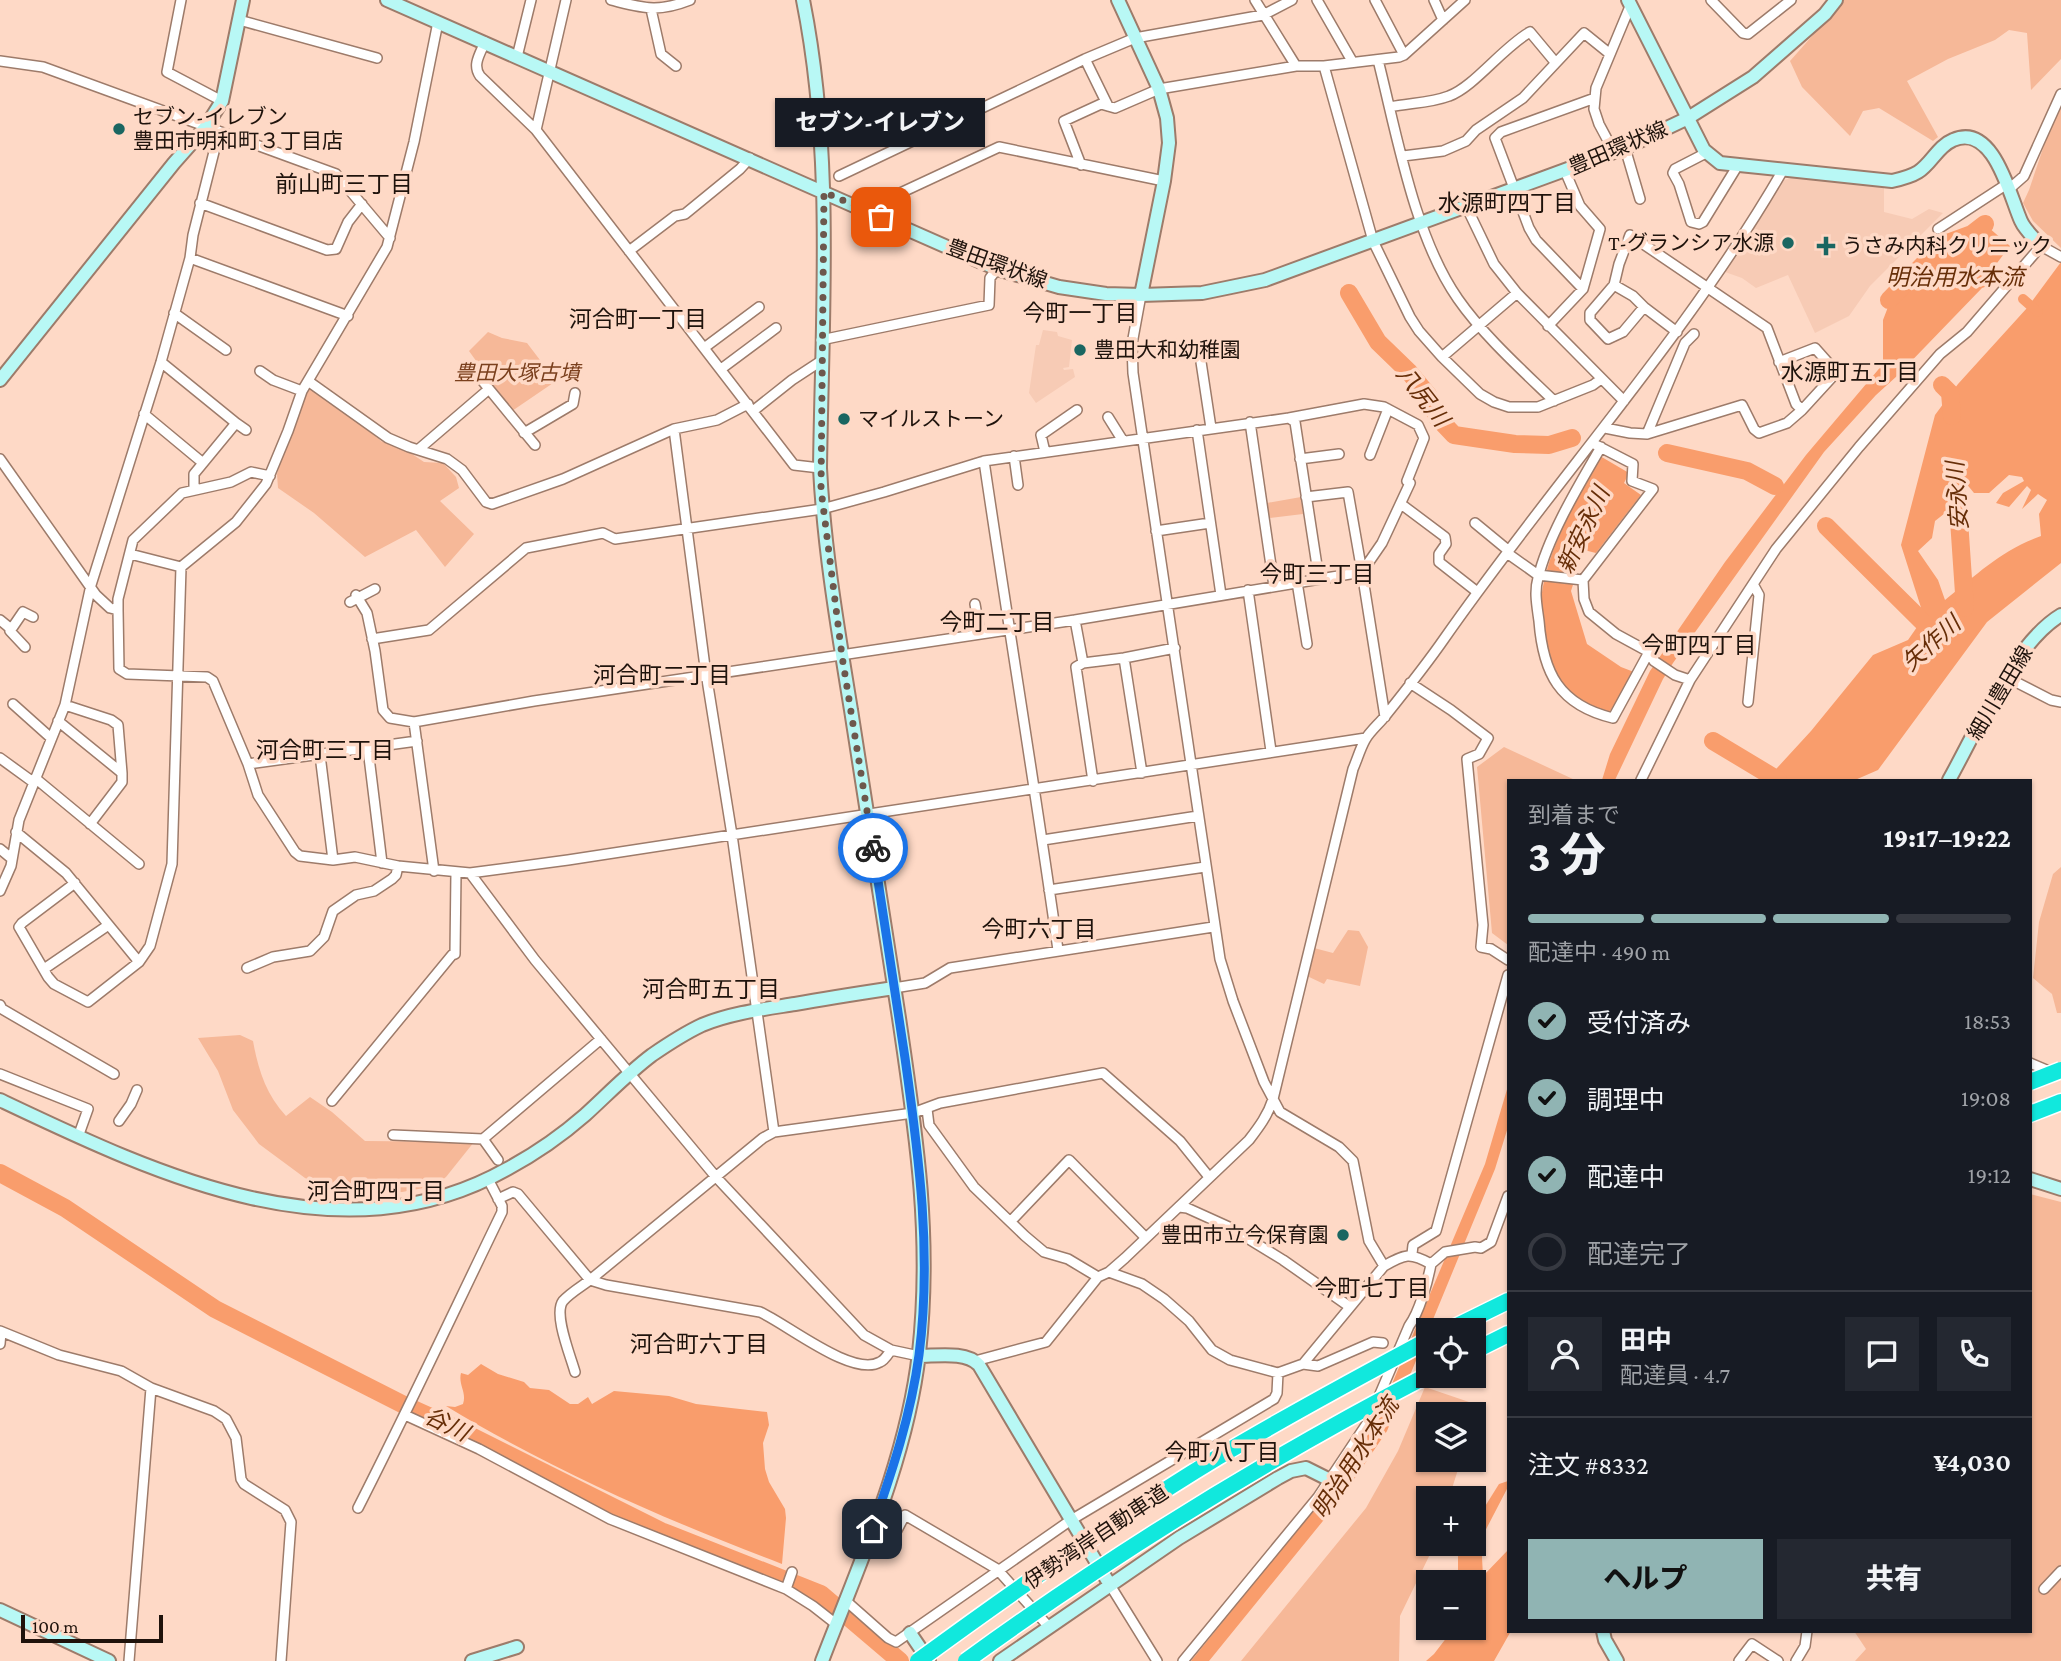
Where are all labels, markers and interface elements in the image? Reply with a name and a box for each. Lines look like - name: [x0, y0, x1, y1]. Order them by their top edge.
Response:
- callout: セブン-イレブン: [776, 98, 986, 147]
- place label: セブン-イレブン 豊田市明和町３丁目店: [133, 105, 343, 153]
- text: セブン-イレブン: [795, 109, 965, 135]
- street label: 豊田環状線: [1565, 116, 1671, 180]
- marker: セブン-イレブン 豊田市明和町３丁目店: [111, 121, 127, 137]
- district label: 前山町三丁目: [275, 171, 413, 197]
- pin: [851, 187, 911, 247]
- district label: 水源町四丁目: [1438, 190, 1576, 216]
- icon: bag: [862, 198, 900, 236]
- place label: T-グランシア水源: [1608, 231, 1774, 255]
- place label: うさみ内科クリニック: [1842, 234, 2052, 258]
- street label: 豊田環状線: [944, 235, 1050, 293]
- marker: T-グランシア水源: [1780, 235, 1796, 251]
- marker: うさみ内科クリニック: [1816, 236, 1836, 256]
- water label: 明治用水本流: [1886, 264, 2027, 290]
- district label: 今町一丁目: [1023, 300, 1138, 326]
- district label: 河合町一丁目: [569, 306, 707, 332]
- place label: 豊田大和幼稚園: [1094, 338, 1241, 362]
- marker: 豊田大和幼稚園: [1072, 342, 1088, 358]
- district label: 水源町五丁目: [1781, 359, 1919, 385]
- park label: 豊田大塚古墳: [454, 361, 583, 385]
- water label: 八尻川: [1392, 361, 1456, 434]
- place label: マイルストーン: [858, 407, 1004, 431]
- marker: マイルストーン: [836, 411, 852, 427]
- water label: 安永川: [1941, 458, 1972, 531]
- water label: 新安永川: [1552, 480, 1615, 577]
- district label: 今町三丁目: [1260, 561, 1375, 587]
- water label: 矢作川: [1897, 608, 1968, 676]
- district label: 今町二丁目: [940, 609, 1055, 635]
- district label: 今町四丁目: [1642, 632, 1757, 658]
- street label: 細川豊田線: [1963, 642, 2037, 744]
- district label: 河合町二丁目: [593, 662, 731, 688]
- district label: 河合町三丁目: [256, 737, 394, 763]
- text: 到着まで: [1528, 802, 1620, 828]
- courier: [838, 813, 908, 883]
- text: 19:17–19:22: [1884, 824, 2011, 853]
- icon: bike: [854, 829, 892, 867]
- text: 3 分: [1528, 830, 1606, 881]
- district label: 今町六丁目: [982, 916, 1097, 942]
- text: 配達中 · 490 m: [1528, 939, 1670, 965]
- district label: 河合町五丁目: [642, 976, 780, 1002]
- icon: check: [1528, 1002, 1566, 1040]
- text: 18:53: [1964, 1008, 2011, 1034]
- text: 受付済み: [1587, 1009, 1691, 1038]
- icon: check: [1528, 1079, 1566, 1117]
- text: 19:08: [1961, 1085, 2011, 1111]
- text: 調理中: [1587, 1086, 1665, 1115]
- icon: check: [1528, 1156, 1566, 1194]
- text: 19:12: [1968, 1162, 2011, 1188]
- text: 配達中: [1587, 1163, 1665, 1192]
- district label: 河合町四丁目: [307, 1178, 445, 1204]
- place label: 豊田市立今保育園: [1161, 1223, 1329, 1247]
- marker: 豊田市立今保育園: [1335, 1227, 1351, 1243]
- text: 配達完了: [1587, 1240, 1691, 1269]
- district label: 今町七丁目: [1315, 1275, 1430, 1301]
- button: person: [1528, 1317, 1602, 1391]
- button: chat: [1845, 1317, 1919, 1391]
- button: phone: [1937, 1317, 2011, 1391]
- map controls: [1416, 1318, 1486, 1640]
- button: locate: [1416, 1318, 1486, 1388]
- text: 田中: [1620, 1326, 1672, 1355]
- district label: 河合町六丁目: [630, 1331, 768, 1357]
- text: 配達員 · 4.7: [1620, 1362, 1730, 1388]
- water label: 明治用水本流: [1307, 1391, 1405, 1523]
- water label: 谷川: [421, 1402, 476, 1447]
- button: layers: [1416, 1402, 1486, 1472]
- district label: 今町八丁目: [1165, 1439, 1280, 1465]
- text: ¥4,030: [1934, 1448, 2011, 1477]
- text: 注文 #8332: [1528, 1451, 1649, 1480]
- street label: 伊勢湾岸自動車道: [1020, 1480, 1172, 1594]
- button: +: [1416, 1486, 1486, 1556]
- pin: [842, 1499, 902, 1559]
- icon: home: [853, 1510, 891, 1548]
- button: ヘルプ: [1528, 1539, 1763, 1619]
- button: 共有: [1777, 1539, 2011, 1619]
- button: −: [1416, 1570, 1486, 1640]
- scale bar: [21, 1612, 163, 1644]
- text: 100 m: [32, 1616, 79, 1637]

